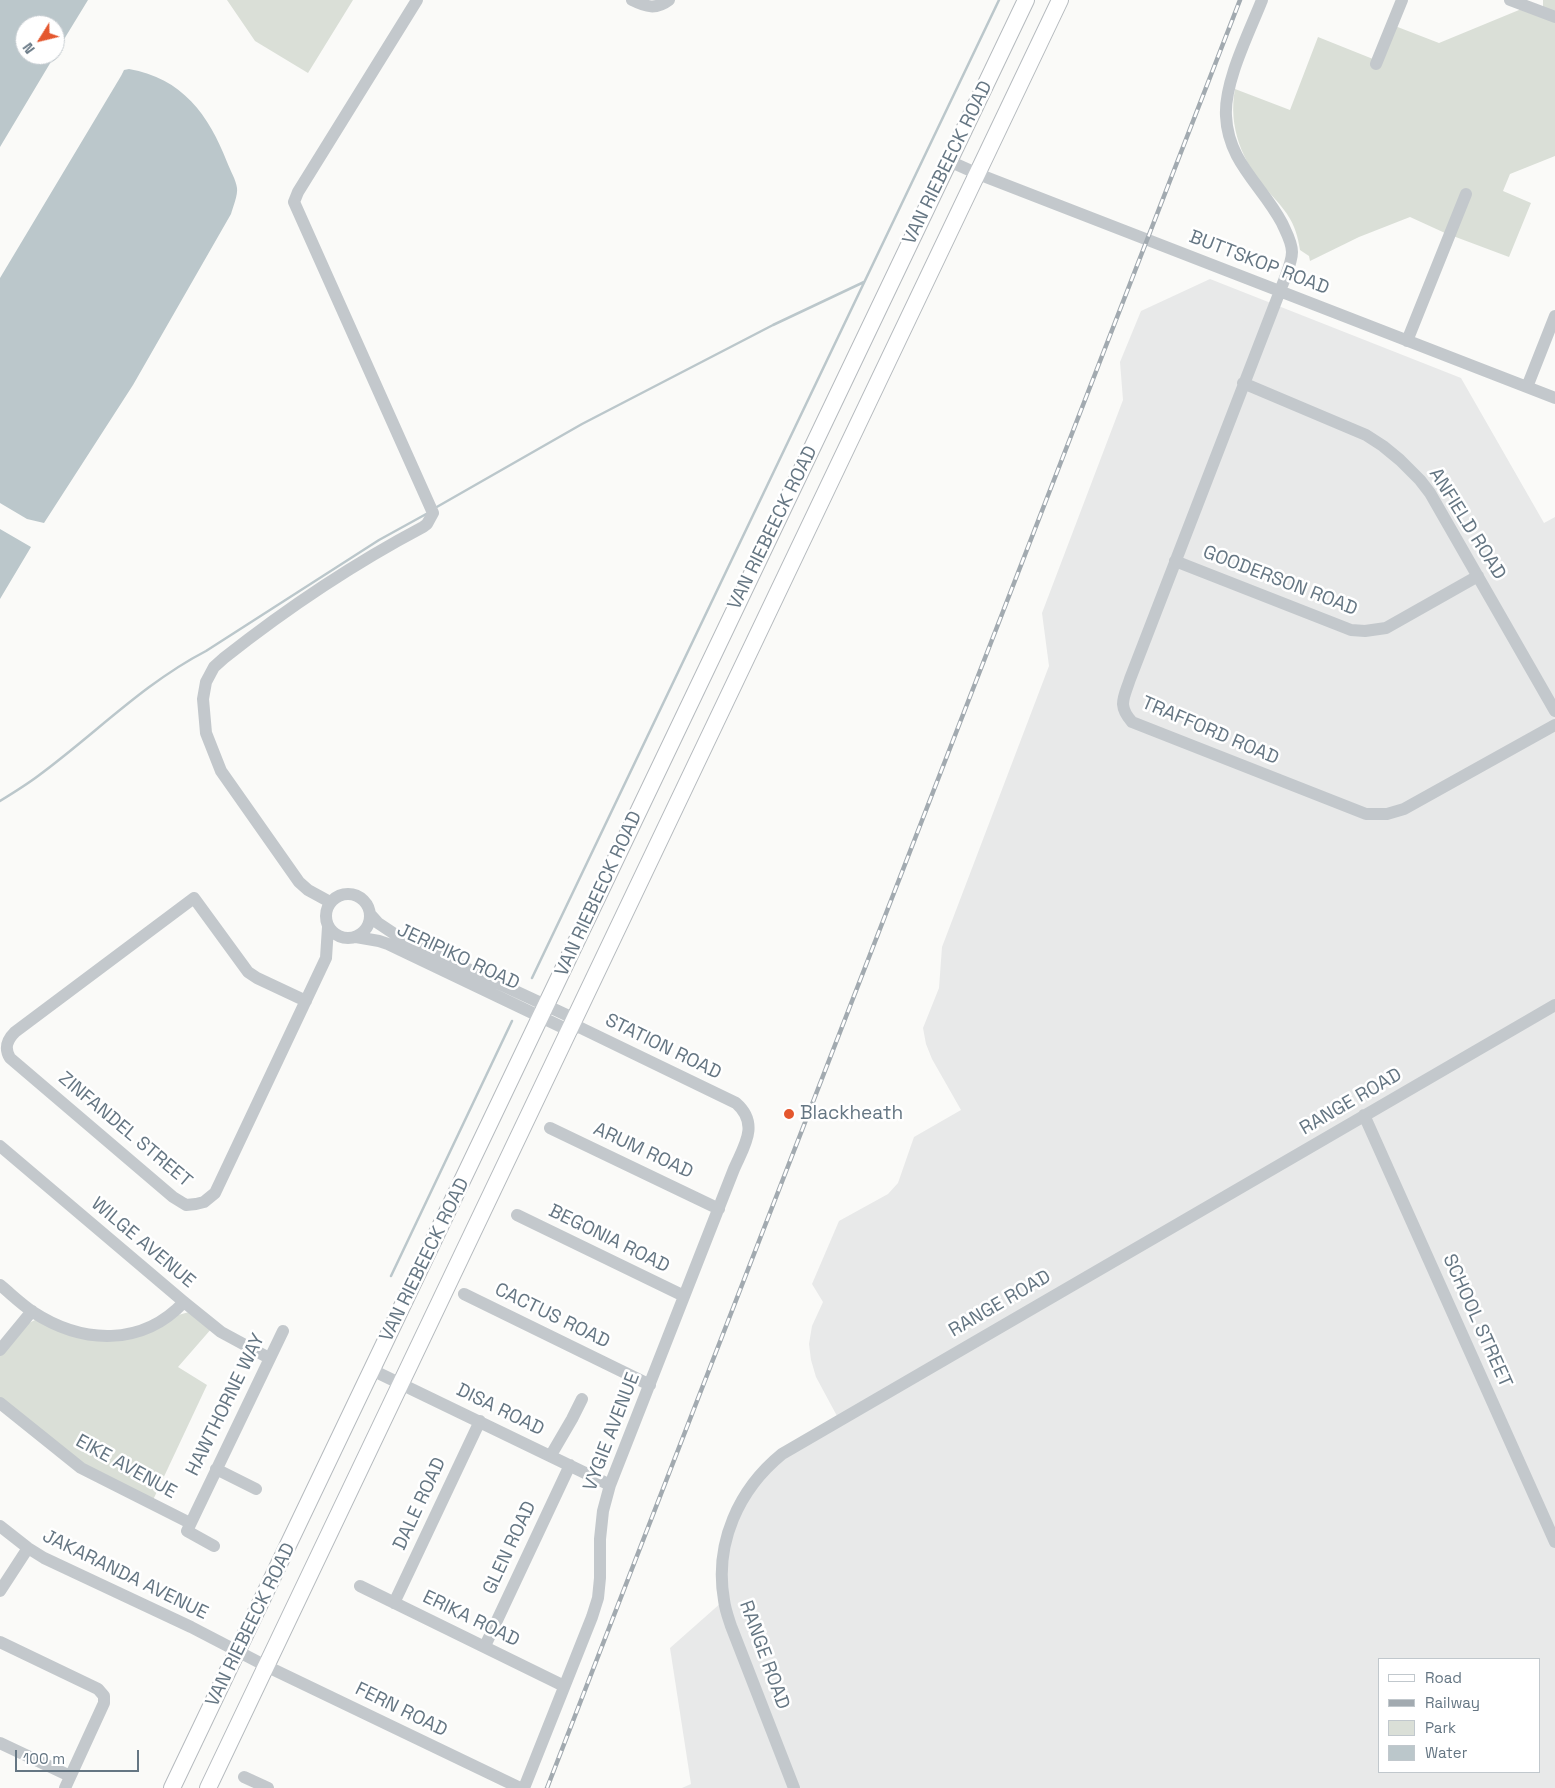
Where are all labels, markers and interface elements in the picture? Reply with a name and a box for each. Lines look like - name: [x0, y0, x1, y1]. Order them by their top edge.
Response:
- north arrow: [15, 15, 65, 65]
- text: N: [19, 39, 39, 57]
- street label: VAN RIEBEECK ROAD: [898, 77, 998, 249]
- street label: BUTTSKOP ROAD: [1186, 226, 1332, 300]
- street label: VAN RIEBEECK ROAD: [723, 442, 823, 614]
- street label: ANFIELD ROAD: [1424, 464, 1510, 584]
- street label: GOODERSON ROAD: [1199, 541, 1361, 621]
- street label: TRAFFORD ROAD: [1138, 692, 1282, 770]
- street label: VAN RIEBEECK ROAD: [551, 808, 647, 980]
- street label: JERIPIKO ROAD: [393, 919, 523, 995]
- street label: STATION ROAD: [601, 1009, 725, 1085]
- street label: RANGE ROAD: [1296, 1064, 1406, 1140]
- street label: ZINFANDEL STREET: [53, 1067, 197, 1193]
- place label: Blackheath: [800, 1103, 903, 1125]
- marker: Blackheath: [782, 1107, 796, 1121]
- street label: ARUM ROAD: [590, 1118, 696, 1184]
- street label: VAN RIEBEECK ROAD: [375, 1174, 475, 1346]
- street label: WILGE AVENUE: [86, 1193, 200, 1293]
- street label: BEGONIA ROAD: [545, 1200, 673, 1278]
- street label: SCHOOL STREET: [1437, 1251, 1517, 1391]
- street label: RANGE ROAD: [945, 1266, 1055, 1342]
- street label: CACTUS ROAD: [491, 1278, 613, 1354]
- street label: HAWTHORNE WAY: [182, 1330, 270, 1480]
- street label: VYGIE AVENUE: [579, 1370, 645, 1494]
- street label: DISA ROAD: [452, 1379, 548, 1441]
- street label: EIKE AVENUE: [72, 1430, 180, 1504]
- street label: DALE ROAD: [389, 1454, 451, 1554]
- street label: GLEN ROAD: [478, 1498, 542, 1598]
- street label: JAKARANDA AVENUE: [38, 1525, 212, 1625]
- street label: VAN RIEBEECK ROAD: [201, 1539, 301, 1711]
- street label: ERIKA ROAD: [419, 1586, 523, 1652]
- street label: RANGE ROAD: [734, 1598, 794, 1712]
- legend: [1378, 1658, 1540, 1773]
- text: Road: [1425, 1668, 1462, 1687]
- street label: FERN ROAD: [351, 1678, 451, 1742]
- text: Railway: [1425, 1693, 1480, 1712]
- text: Park: [1425, 1718, 1456, 1737]
- scale bar: [18, 1740, 141, 1772]
- text: Water: [1425, 1743, 1467, 1762]
- text: 100 m: [23, 1749, 65, 1768]

